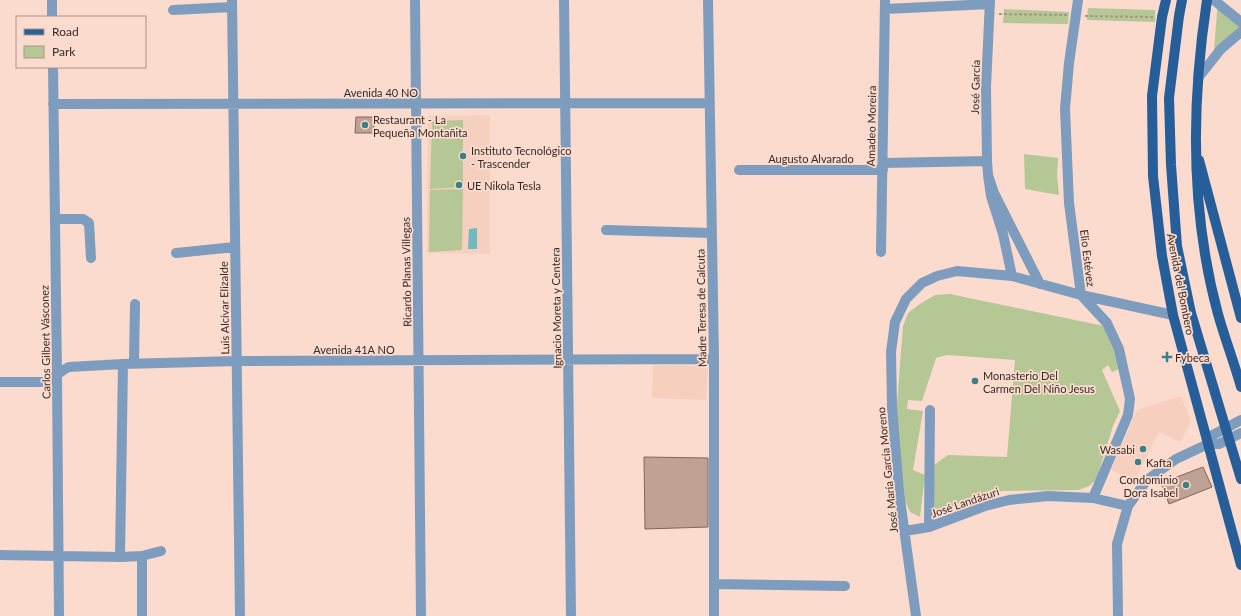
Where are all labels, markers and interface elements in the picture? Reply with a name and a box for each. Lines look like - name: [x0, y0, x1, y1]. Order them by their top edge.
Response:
- legend: [16, 16, 146, 68]
- text: Road: [52, 24, 79, 39]
- text: Park: [52, 44, 76, 59]
- street label: José García: [968, 60, 982, 114]
- street label: Amadeo Moreira: [864, 85, 878, 167]
- street label: Avenida 40 NO: [344, 86, 418, 99]
- place label: Restaurant - La Pequeña Montañita: [373, 113, 468, 139]
- marker: Restaurant - La Pequeña Montañita: [360, 120, 370, 130]
- place label: Instituto Tecnológico - Trascender: [471, 144, 572, 170]
- marker: Instituto Tecnológico - Trascender: [458, 151, 468, 161]
- street label: Augusto Alvarado: [768, 152, 854, 165]
- place label: UE Nikola Tesla: [467, 179, 541, 192]
- marker: UE Nikola Tesla: [454, 180, 464, 190]
- street label: Ricardo Planas Villegas: [399, 217, 413, 327]
- street label: Elio Estévez: [1078, 229, 1098, 287]
- street label: Avenida del Bombero: [1165, 232, 1197, 336]
- street label: Ignacio Moreta y Centera: [548, 247, 564, 369]
- street label: Madre Teresa de Calcuta: [693, 249, 709, 367]
- street label: Luis Alcívar Elizalde: [217, 261, 231, 355]
- street label: Carlos Gilbert Vásconez: [38, 285, 52, 399]
- street label: Avenida 41A NO: [313, 343, 395, 356]
- place label: Fybeca: [1175, 351, 1209, 364]
- marker: Fybeca: [1162, 352, 1172, 362]
- place label: Monasterio Del Carmen Del Niño Jesus: [983, 369, 1095, 395]
- marker: Monasterio Del Carmen Del Niño Jesus: [970, 376, 980, 386]
- street label: José María García Moreno: [874, 407, 900, 533]
- place label: Wasabi: [1100, 443, 1135, 456]
- marker: Wasabi: [1138, 444, 1148, 454]
- place label: Kafta: [1146, 456, 1172, 469]
- marker: Kafta: [1133, 457, 1143, 467]
- place label: Condominio Dora Isabel: [1119, 473, 1178, 499]
- marker: Condominio Dora Isabel: [1181, 480, 1191, 490]
- street label: José Landázuri: [929, 484, 1001, 520]

